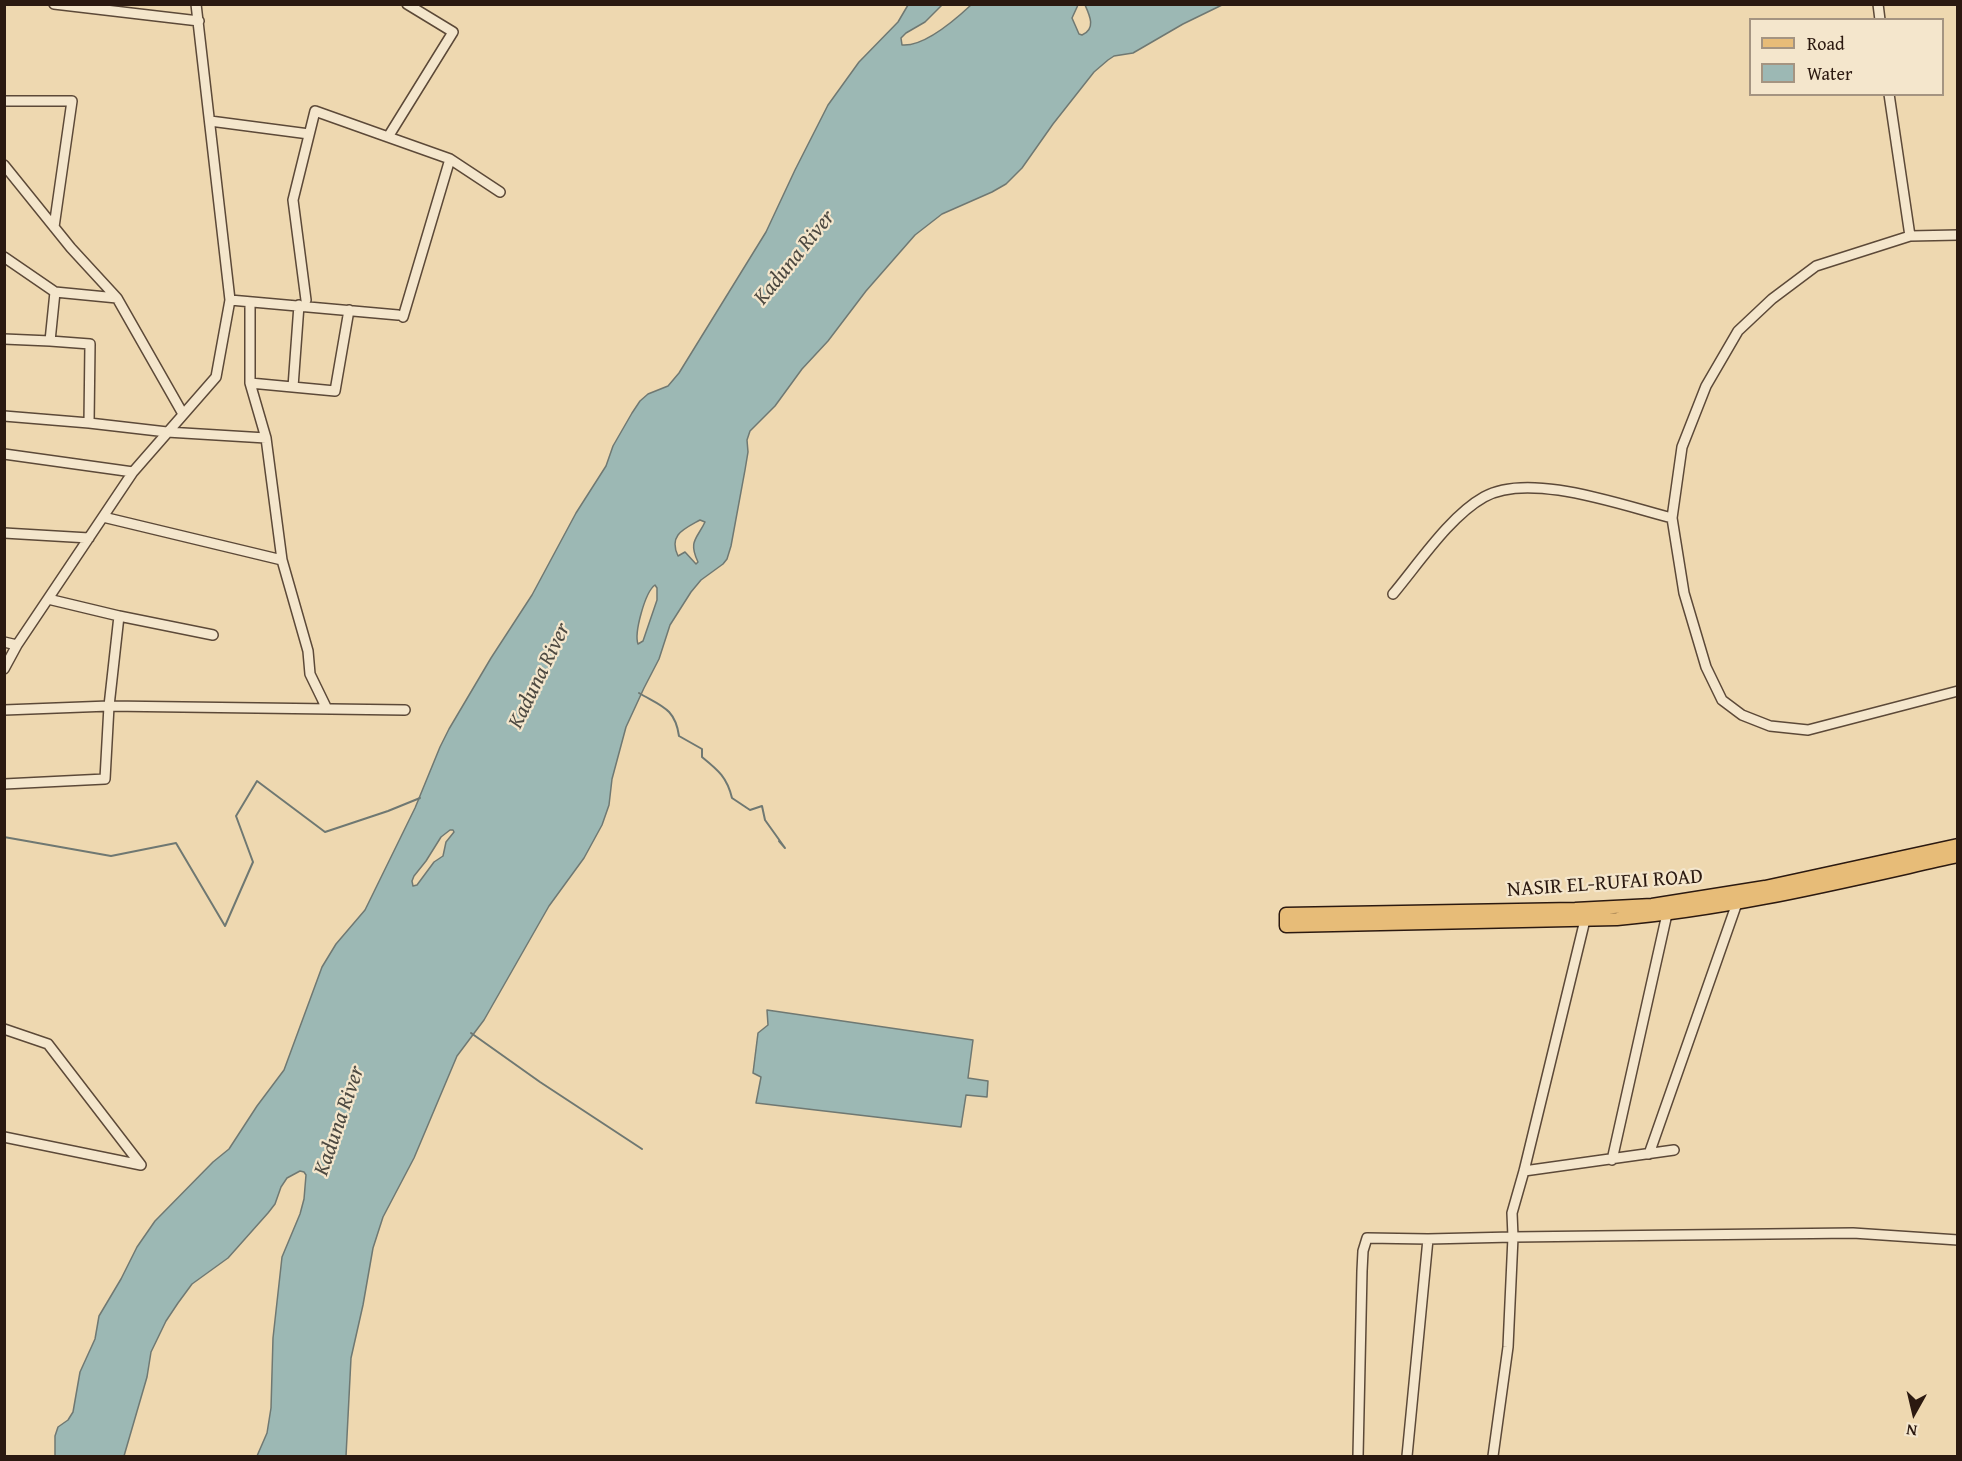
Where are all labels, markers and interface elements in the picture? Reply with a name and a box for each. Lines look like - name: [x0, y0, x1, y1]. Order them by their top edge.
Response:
- legend: [1749, 18, 1944, 96]
- text: Road: [1807, 30, 1845, 57]
- text: Water: [1807, 60, 1852, 87]
- water label: Kaduna River: [749, 205, 841, 311]
- water label: Kaduna River: [503, 619, 577, 733]
- street label: NASIR EL-RUFAI ROAD: [1506, 865, 1704, 903]
- water label: Kaduna River: [309, 1063, 371, 1179]
- north arrow: [1884, 1383, 1944, 1443]
- text: N: [1905, 1418, 1918, 1443]

